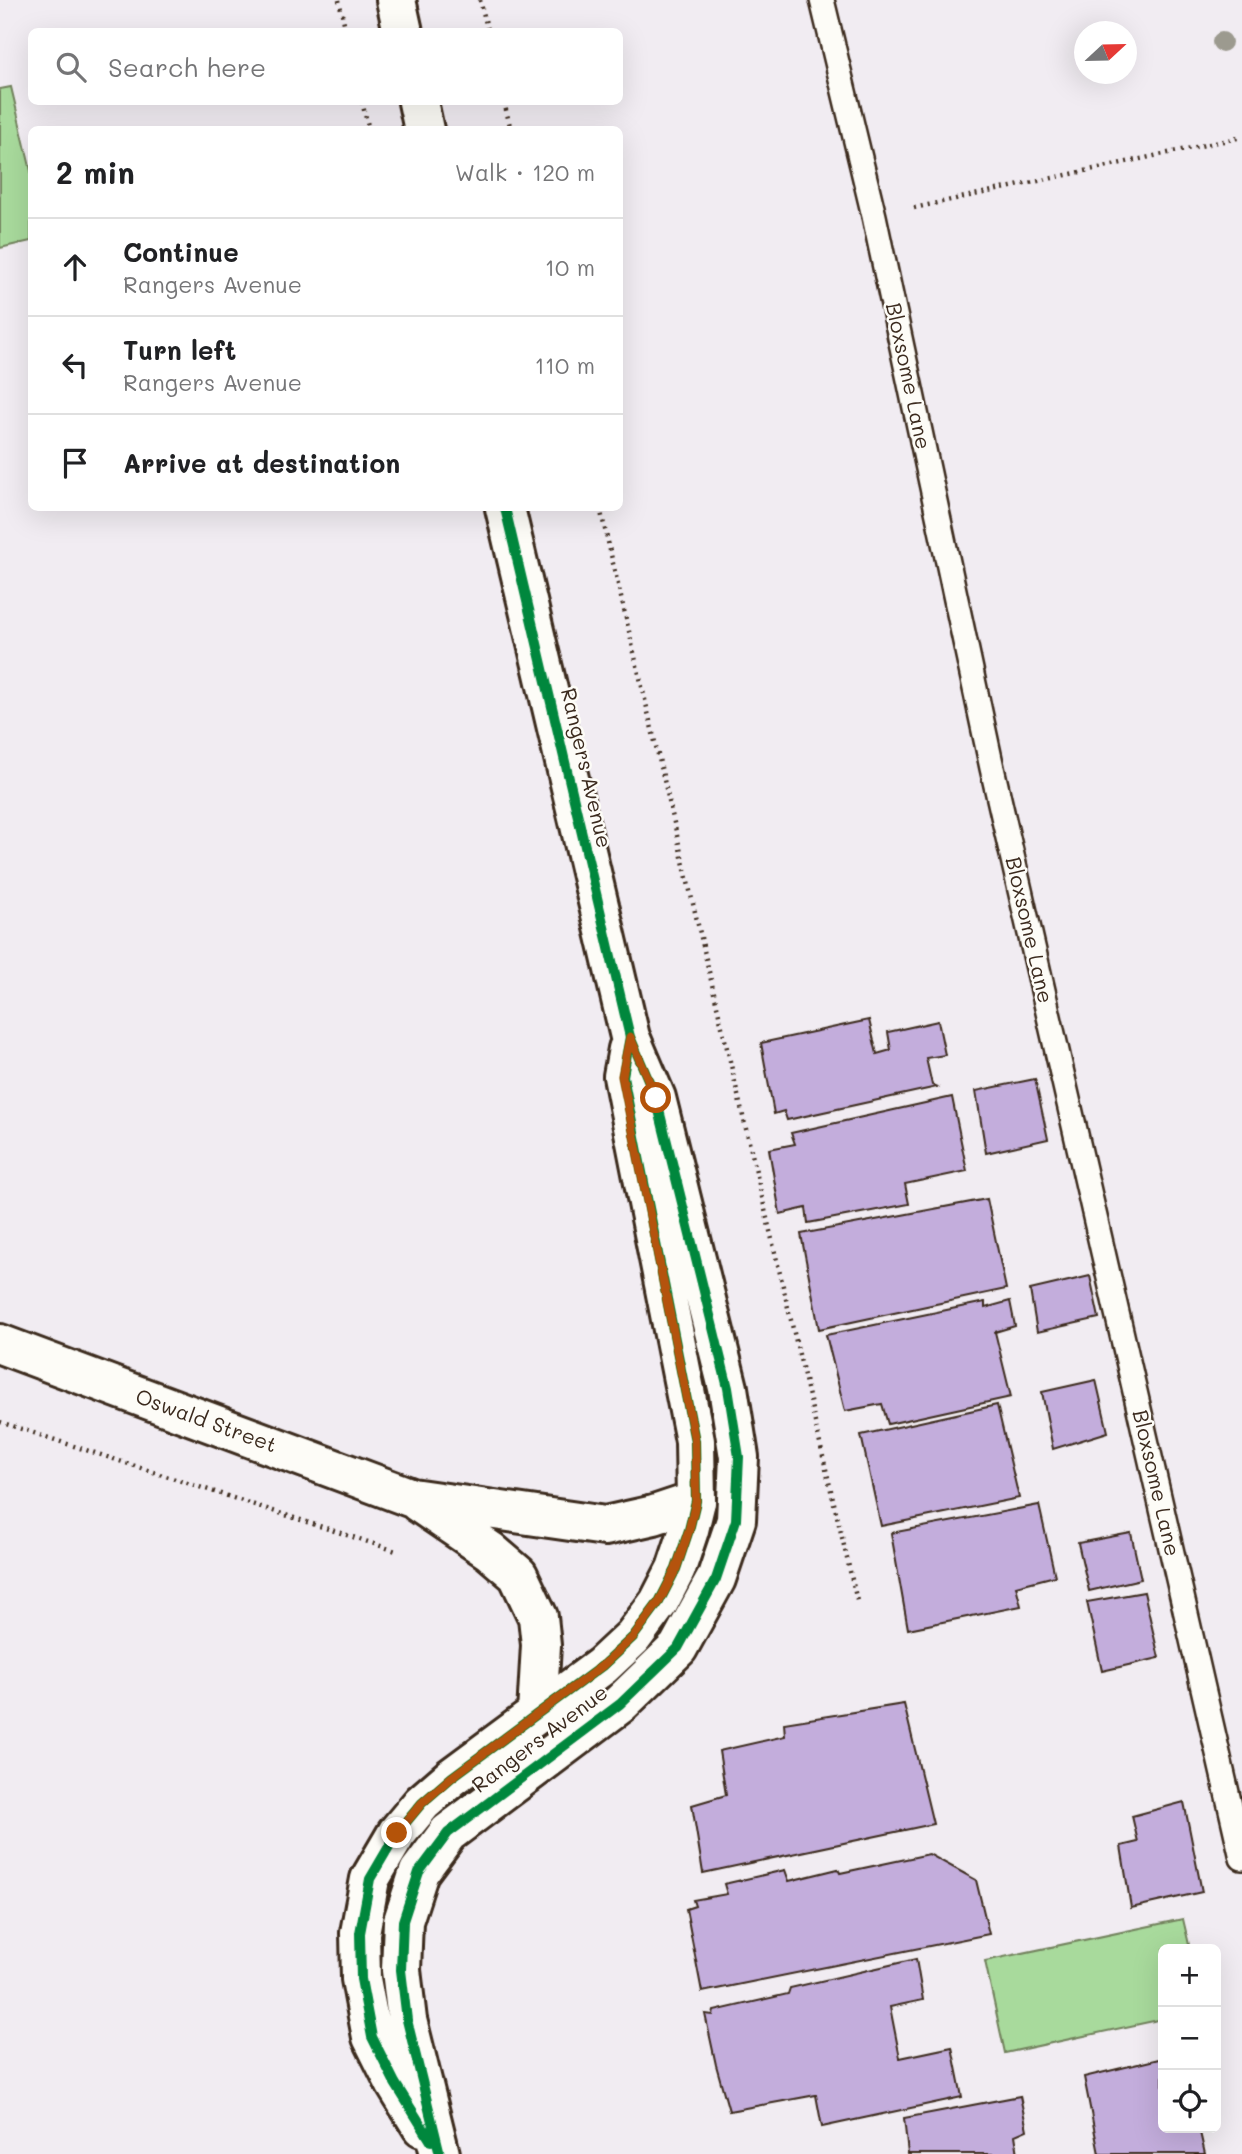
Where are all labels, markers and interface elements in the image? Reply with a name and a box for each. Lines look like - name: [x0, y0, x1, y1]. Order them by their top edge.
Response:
- north arrow: [1074, 21, 1137, 84]
- search box: [28, 28, 623, 105]
- icon: search: [52, 48, 90, 86]
- text: Search here: [108, 50, 266, 84]
- text: 2 min: [56, 152, 135, 192]
- text: Walk · 120 m: [455, 157, 595, 187]
- text: Continue: [123, 235, 239, 269]
- icon: ahead: [56, 248, 94, 286]
- text: 10 m: [545, 252, 595, 282]
- text: Rangers Avenue: [123, 269, 302, 299]
- street label: Bloxsome Lane: [881, 300, 938, 452]
- text: Turn left: [123, 333, 236, 367]
- icon: left: [56, 346, 94, 384]
- text: 110 m: [535, 350, 595, 380]
- text: Rangers Avenue: [123, 367, 302, 397]
- icon: arrive: [56, 444, 94, 482]
- text: Arrive at destination: [123, 446, 400, 480]
- street label: Rangers Avenue: [556, 685, 619, 850]
- street label: Bloxsome Lane: [1001, 854, 1060, 1005]
- route start: [640, 1082, 671, 1113]
- street label: Oswald Street: [132, 1382, 281, 1458]
- street label: Bloxsome Lane: [1128, 1407, 1187, 1558]
- street label: Rangers Avenue: [466, 1678, 613, 1798]
- route end: [381, 1817, 412, 1848]
- map controls: [1158, 1944, 1221, 2133]
- button: +: [1158, 1944, 1221, 2007]
- button: −: [1158, 2007, 1221, 2070]
- button: locate: [1158, 2070, 1221, 2133]

